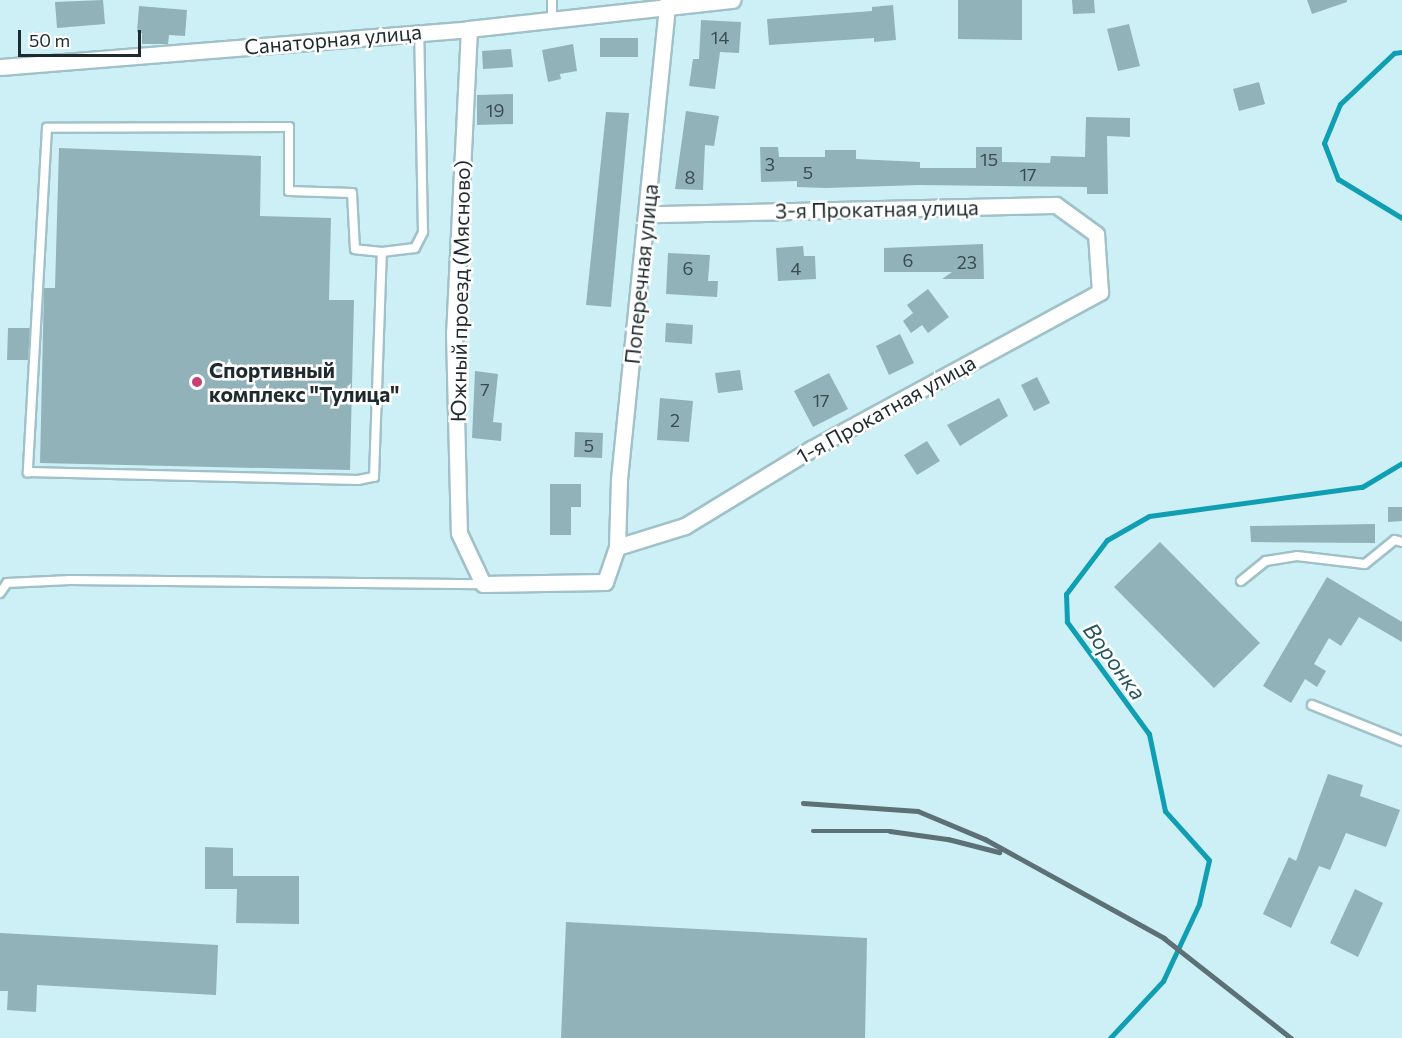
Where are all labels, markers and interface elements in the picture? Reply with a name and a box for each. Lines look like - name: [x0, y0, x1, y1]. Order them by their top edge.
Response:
- scale bar: [21, 18, 144, 56]
- street label: Санаторная улица: [243, 19, 423, 59]
- house number: 14: [711, 26, 729, 48]
- text: 50 m: [29, 29, 70, 51]
- house number: 19: [486, 99, 504, 121]
- house number: 15: [980, 148, 998, 170]
- house number: 3: [765, 153, 775, 175]
- street label: Южный проезд (Мясново): [445, 160, 475, 422]
- house number: 5: [803, 161, 813, 183]
- house number: 17: [1019, 163, 1037, 185]
- house number: 8: [685, 166, 695, 188]
- street label: Поперечная улица: [619, 183, 663, 365]
- street label: 3-я Прокатная улица: [775, 195, 979, 223]
- house number: 6: [903, 249, 913, 271]
- house number: 23: [957, 251, 977, 273]
- house number: 6: [683, 257, 693, 279]
- house number: 4: [791, 257, 801, 279]
- street label: 1-я Прокатная улица: [792, 349, 980, 469]
- place label: Спортивный комплекс "Тулица": [209, 357, 399, 407]
- marker: Спортивный комплекс "Тулица": [190, 375, 204, 389]
- house number: 7: [480, 378, 490, 400]
- house number: 17: [812, 389, 830, 411]
- house number: 2: [670, 409, 680, 431]
- house number: 5: [584, 434, 594, 456]
- water label: Воронка: [1078, 617, 1152, 705]

